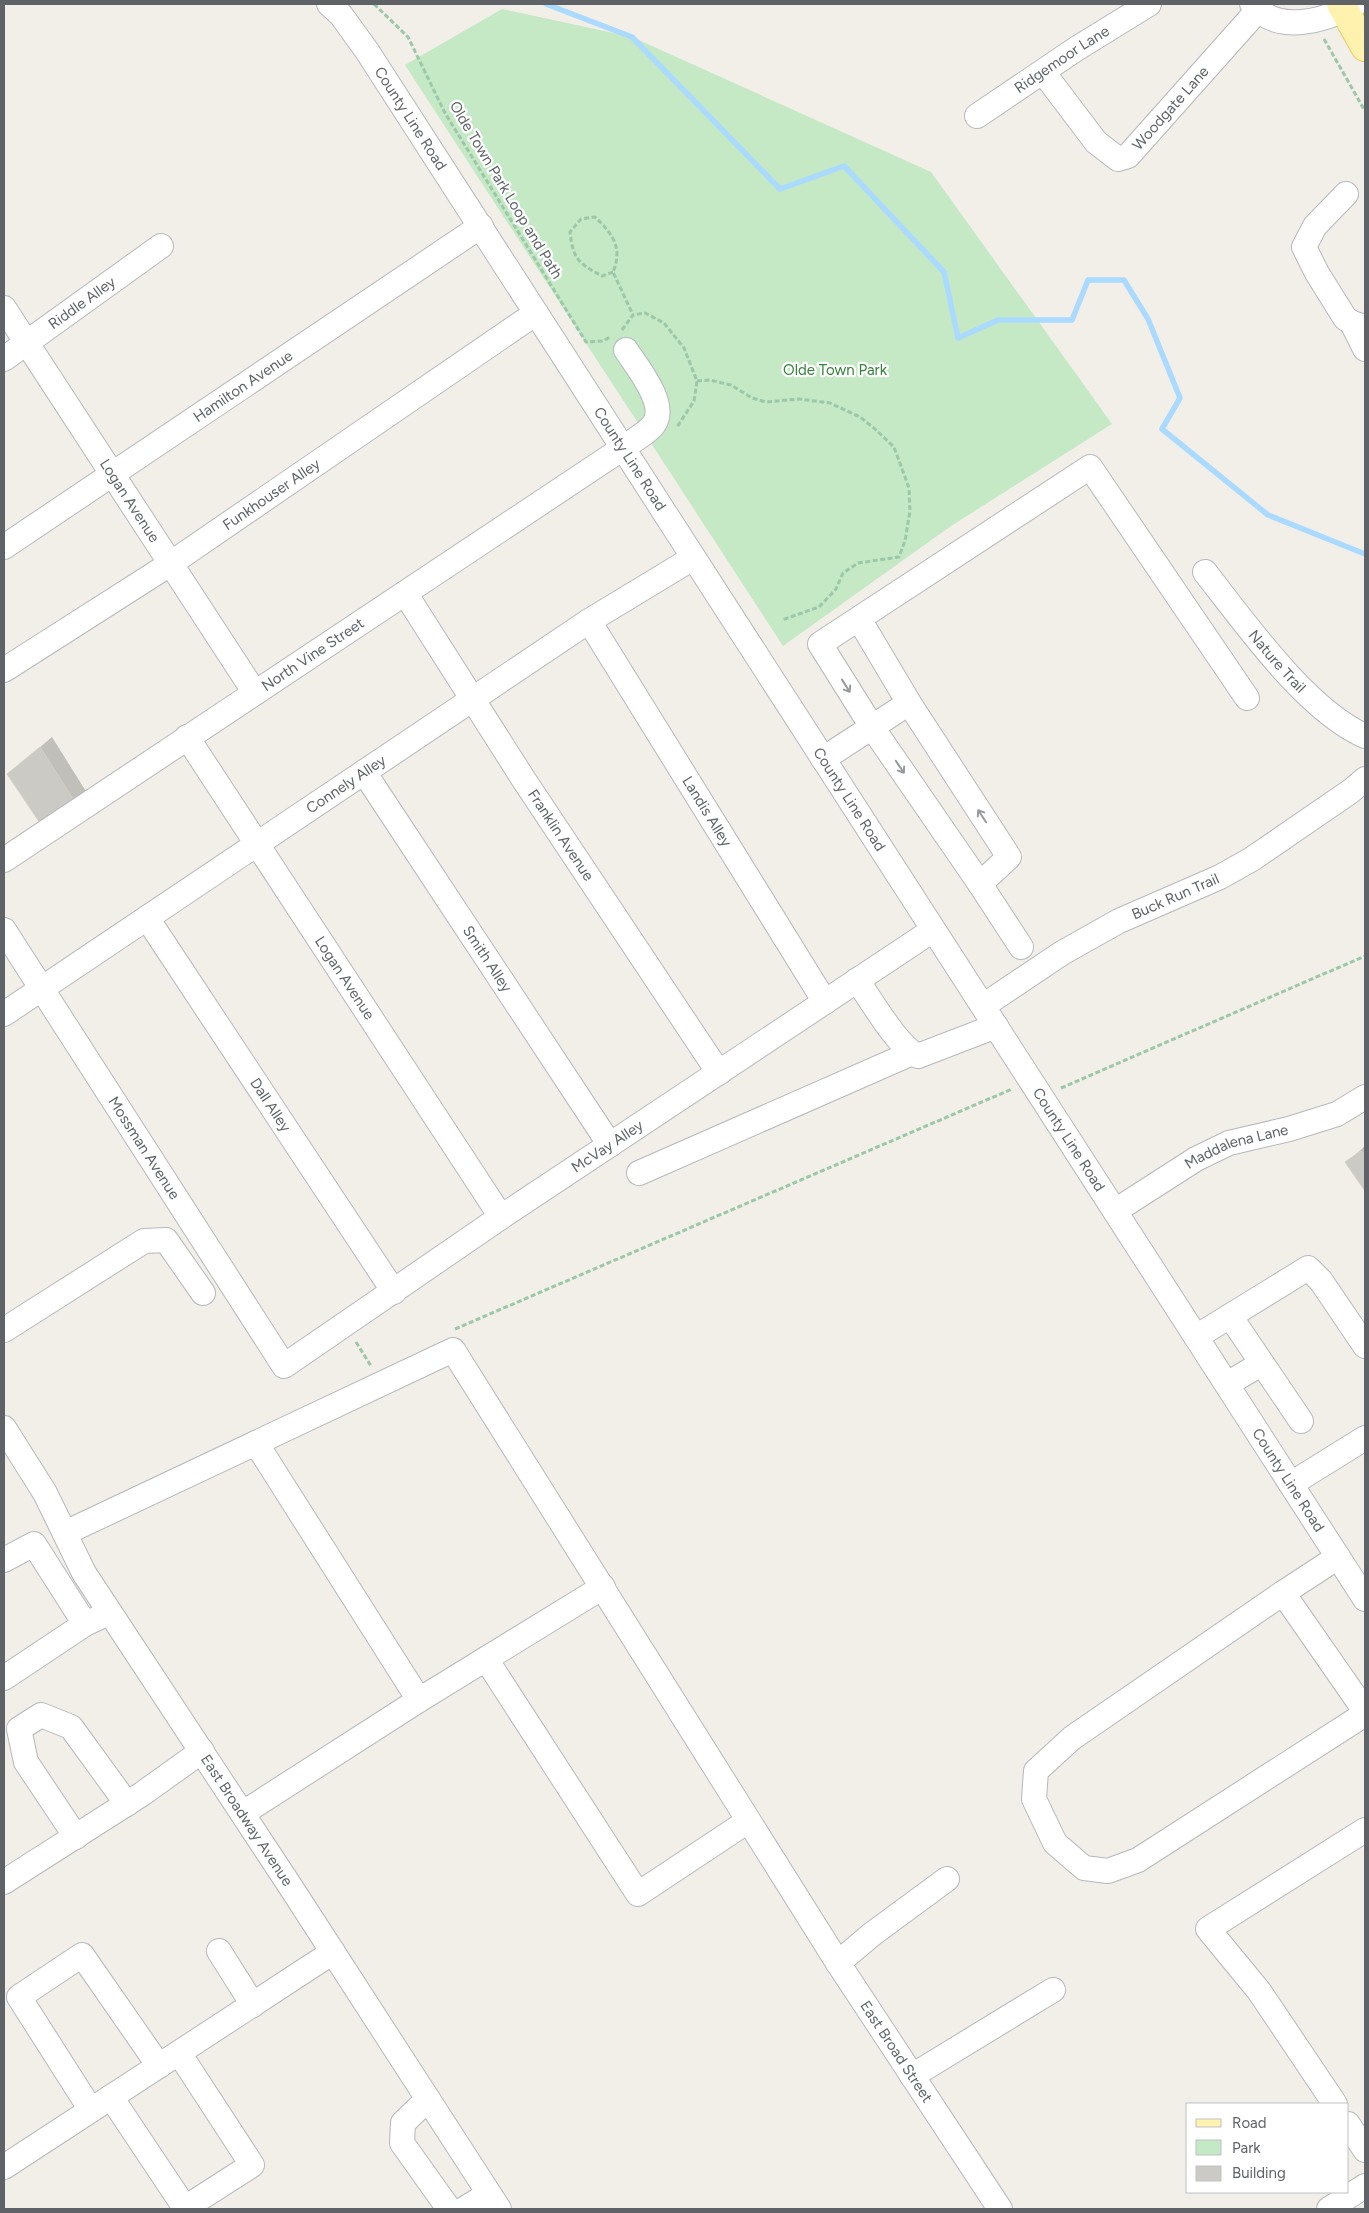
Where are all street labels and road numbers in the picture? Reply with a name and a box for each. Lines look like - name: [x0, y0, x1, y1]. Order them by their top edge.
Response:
- street label: Ridgemoor Lane: [1011, 22, 1112, 97]
- street label: County Line Road: [371, 63, 451, 174]
- street label: Woodgate Lane: [1129, 63, 1213, 154]
- street label: Olde Town Park Loop and Path: [446, 98, 566, 282]
- street label: Riddle Alley: [45, 273, 119, 333]
- street label: Hamilton Avenue: [190, 346, 296, 426]
- street label: County Line Road: [590, 404, 670, 514]
- street label: Funkhouser Alley: [219, 455, 324, 534]
- street label: Logan Avenue: [96, 456, 163, 546]
- street label: North Vine Street: [258, 614, 368, 695]
- street label: Nature Trail: [1245, 627, 1309, 697]
- street label: County Line Road: [809, 744, 889, 854]
- street label: Connely Alley: [303, 751, 389, 817]
- street label: Landis Alley: [678, 773, 736, 850]
- street label: Franklin Avenue: [524, 786, 598, 884]
- street label: Buck Run Trail: [1129, 869, 1222, 923]
- street label: Smith Alley: [459, 922, 516, 996]
- street label: Logan Avenue: [311, 933, 378, 1023]
- street label: Dall Alley: [246, 1075, 295, 1135]
- street label: County Line Road: [1029, 1084, 1109, 1195]
- street label: Mossman Avenue: [104, 1093, 184, 1203]
- street label: McVay Alley: [568, 1116, 647, 1177]
- street label: Maddalena Lane: [1181, 1120, 1290, 1173]
- street label: County Line Road: [1248, 1425, 1328, 1535]
- street label: East Broadway Avenue: [197, 1751, 297, 1890]
- street label: East Broad Street: [856, 1997, 937, 2106]

